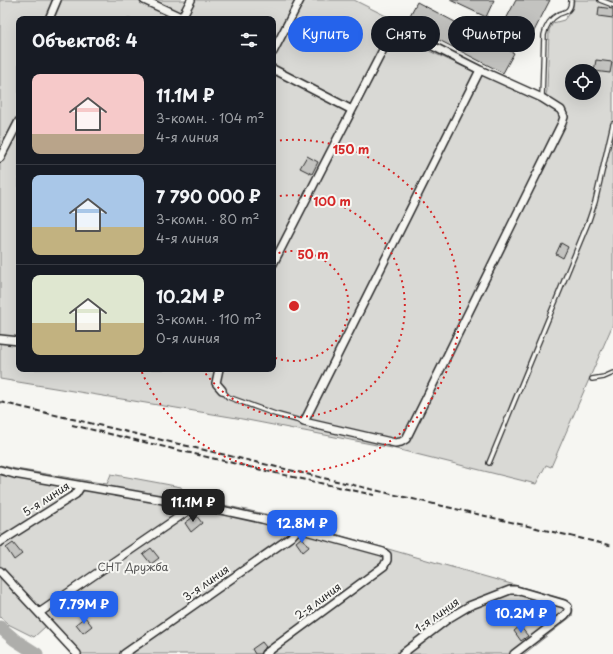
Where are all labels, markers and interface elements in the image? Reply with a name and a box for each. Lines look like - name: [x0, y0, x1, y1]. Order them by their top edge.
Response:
- chip: Купить: [288, 16, 363, 52]
- chip: Снять: [371, 16, 440, 52]
- chip: Фильтры: [448, 16, 535, 52]
- text: Объектов: 4: [32, 27, 137, 53]
- icon: filters: [238, 29, 260, 51]
- map controls: [565, 64, 601, 100]
- button: locate: [565, 64, 601, 100]
- text: 11.1M ₽: [156, 82, 214, 108]
- icon: home: [64, 90, 112, 138]
- text: 3-комн. · 104 m²: [156, 108, 265, 127]
- text: 4-я линия: [156, 127, 219, 146]
- text: 150 m: [333, 140, 369, 158]
- text: 7 790 000 ₽: [156, 183, 261, 209]
- icon: home: [64, 191, 112, 239]
- text: 100 m: [313, 192, 351, 210]
- text: 3-комн. · 80 m²: [156, 209, 259, 228]
- text: 4-я линия: [156, 228, 219, 247]
- text: 50 m: [297, 245, 329, 263]
- text: 10.2M ₽: [156, 283, 224, 309]
- icon: home: [64, 291, 112, 339]
- centre of rings: [287, 299, 301, 313]
- text: 3-комн. · 110 m²: [156, 309, 262, 328]
- text: 0-я линия: [156, 328, 220, 347]
- street label: 5-я линия: [19, 477, 73, 520]
- pin: 11.1M ₽: [156, 489, 230, 523]
- text: 11.1M ₽: [171, 492, 215, 511]
- pin: 12.8M ₽: [265, 510, 339, 544]
- text: 12.8M ₽: [276, 513, 328, 532]
- park label: СНТ Дружба: [97, 558, 169, 575]
- street label: 3-я линия: [179, 560, 232, 605]
- street label: 2-я линия: [291, 578, 344, 623]
- pin: 7.79M ₽: [47, 591, 121, 625]
- street label: 1-я линия: [411, 593, 463, 636]
- text: 7.79M ₽: [59, 594, 109, 613]
- pin: 10.2M ₽: [484, 600, 558, 634]
- text: 10.2M ₽: [495, 603, 547, 622]

